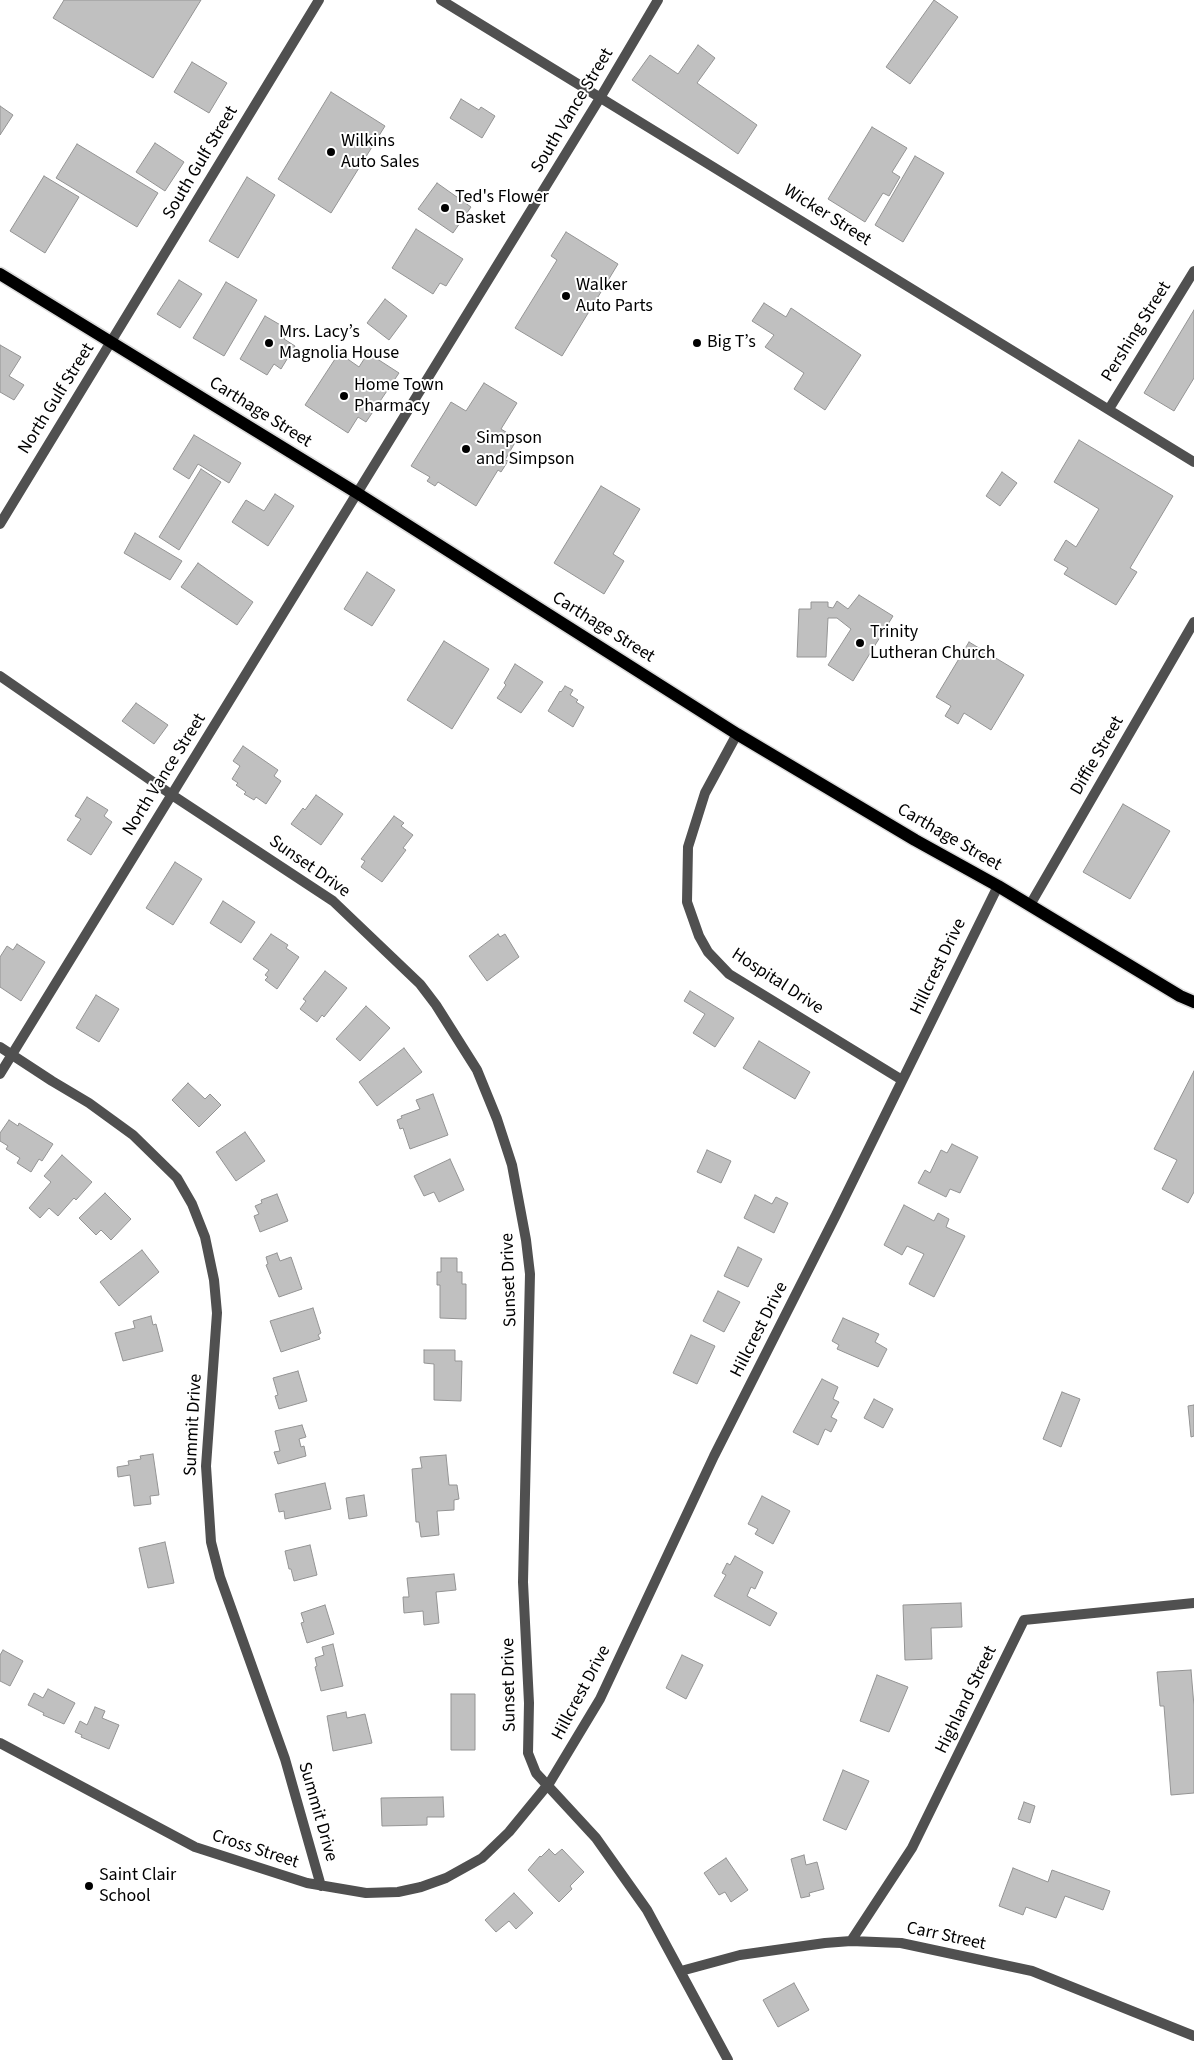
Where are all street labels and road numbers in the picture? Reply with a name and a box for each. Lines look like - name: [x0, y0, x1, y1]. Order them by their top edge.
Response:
- street label: South Vance Street: [527, 45, 619, 177]
- street label: South Gulf Street: [159, 103, 243, 223]
- street label: Wicker Street: [779, 181, 875, 251]
- street label: Pershing Street: [1098, 278, 1176, 386]
- street label: North Gulf Street: [14, 340, 100, 458]
- street label: Carthage Street: [205, 373, 315, 453]
- street label: Carthage Street: [548, 588, 658, 668]
- street label: North Vance Street: [119, 710, 211, 840]
- street label: Diffie Street: [1067, 713, 1129, 799]
- street label: Carthage Street: [893, 799, 1005, 877]
- street label: Sunset Drive: [264, 831, 354, 903]
- street label: Hillcrest Drive: [906, 915, 972, 1019]
- street label: Hospital Drive: [727, 944, 827, 1020]
- street label: Sunset Drive: [498, 1233, 522, 1327]
- street label: Hillcrest Drive: [727, 1279, 793, 1381]
- street label: Summit Drive: [181, 1373, 207, 1477]
- street label: Sunset Drive: [498, 1638, 522, 1732]
- street label: Hillcrest Drive: [548, 1642, 616, 1744]
- street label: Highland Street: [932, 1643, 1002, 1757]
- street label: Summit Drive: [293, 1760, 341, 1864]
- street label: Cross Street: [209, 1826, 301, 1874]
- street label: Carr Street: [904, 1918, 988, 1956]

